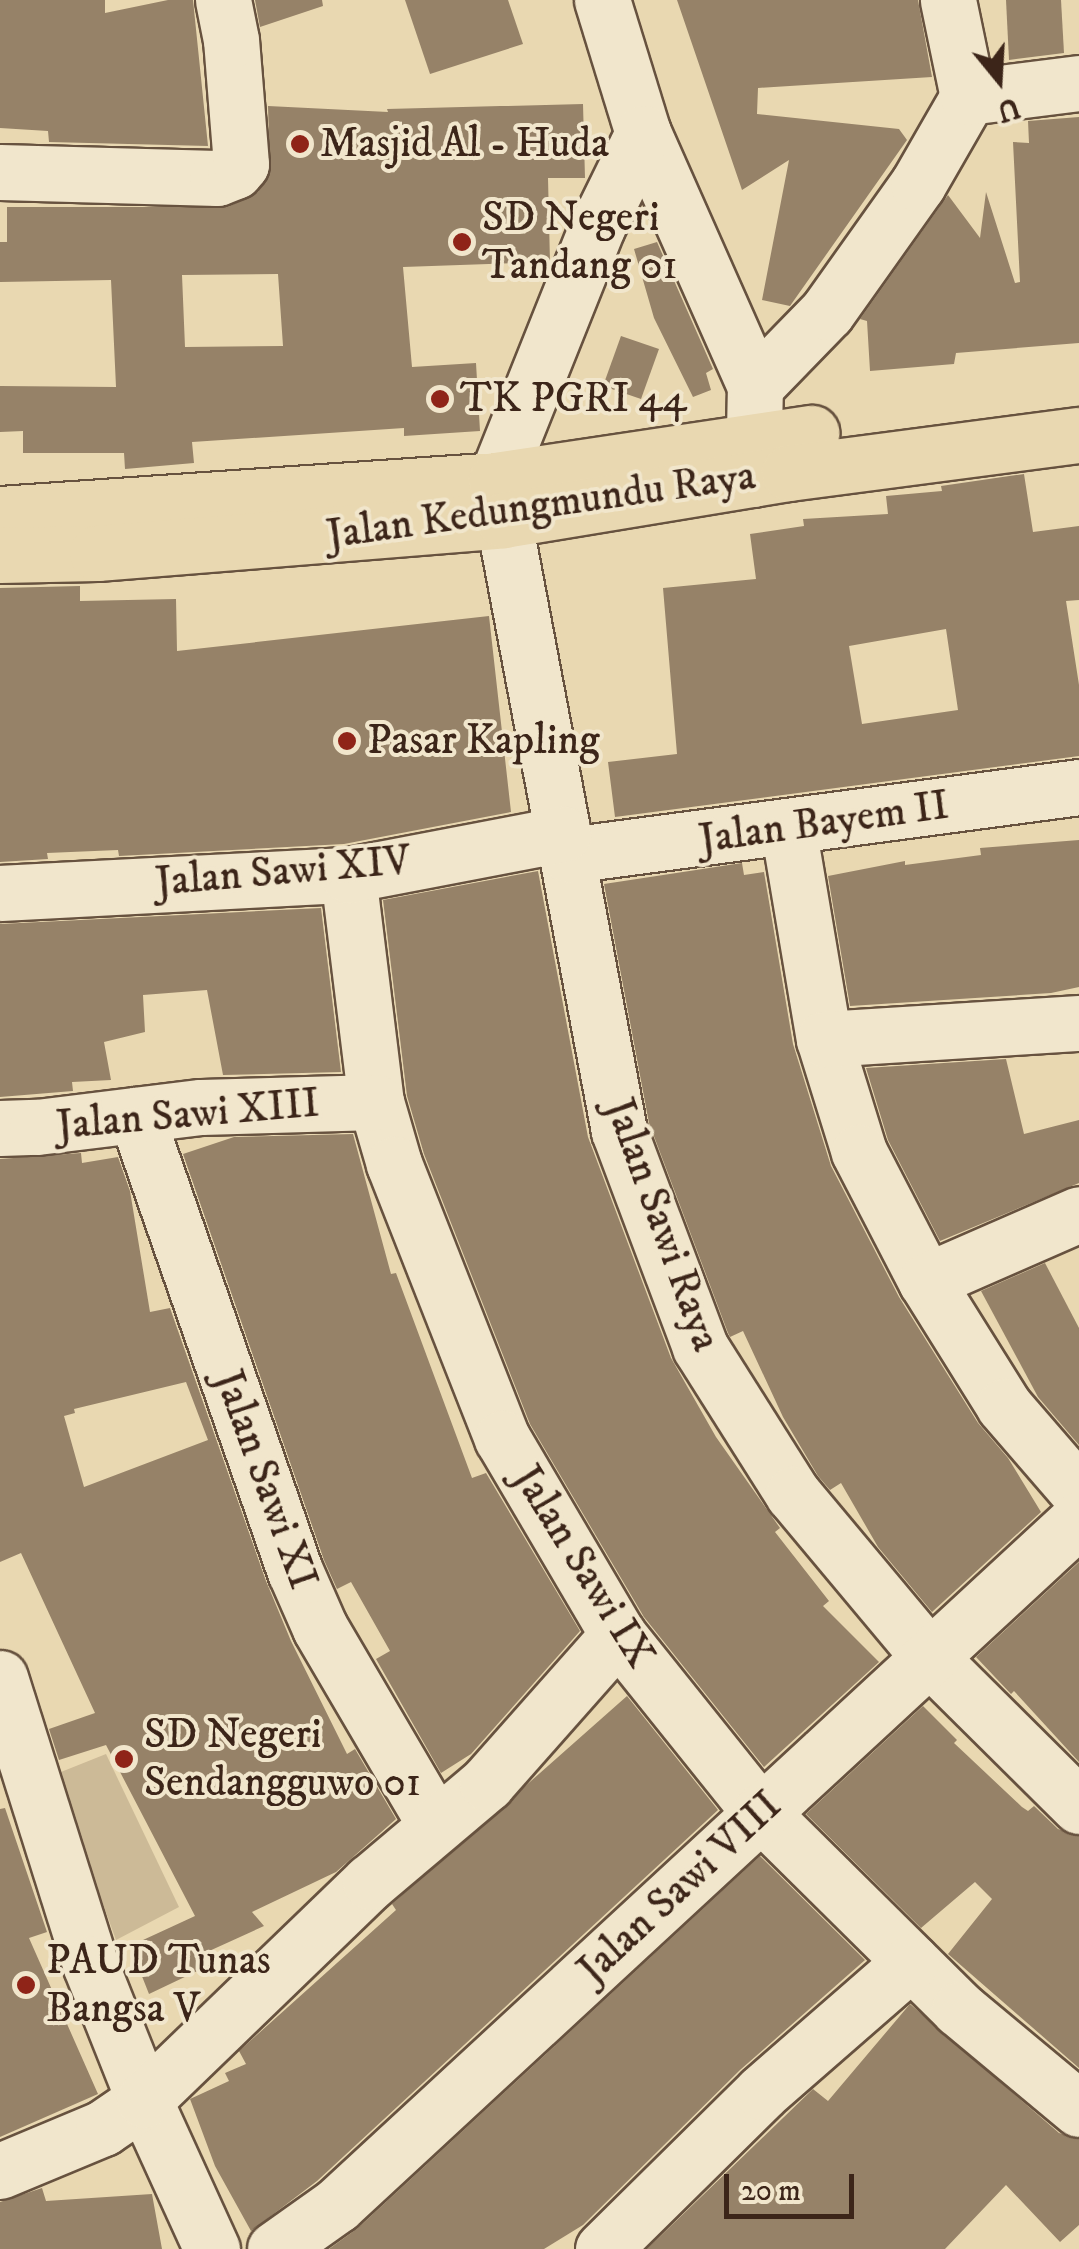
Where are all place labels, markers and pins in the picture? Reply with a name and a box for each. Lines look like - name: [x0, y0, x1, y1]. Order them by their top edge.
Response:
- place label: Masjid Al - Huda: [320, 119, 609, 169]
- marker: Masjid Al - Huda: [289, 133, 311, 155]
- place label: SD Negeri Tandang 01: [482, 193, 678, 292]
- marker: SD Negeri Tandang 01: [451, 231, 473, 253]
- place label: TK PGRI 44: [460, 374, 687, 424]
- marker: TK PGRI 44: [429, 388, 451, 410]
- place label: Pasar Kapling: [367, 716, 600, 766]
- marker: Pasar Kapling: [336, 730, 358, 752]
- place label: SD Negeri Sendangguwo 01: [144, 1710, 421, 1808]
- marker: SD Negeri Sendangguwo 01: [113, 1748, 135, 1770]
- place label: PAUD Tunas Bangsa V: [46, 1936, 271, 2034]
- marker: PAUD Tunas Bangsa V: [15, 1974, 37, 1996]

